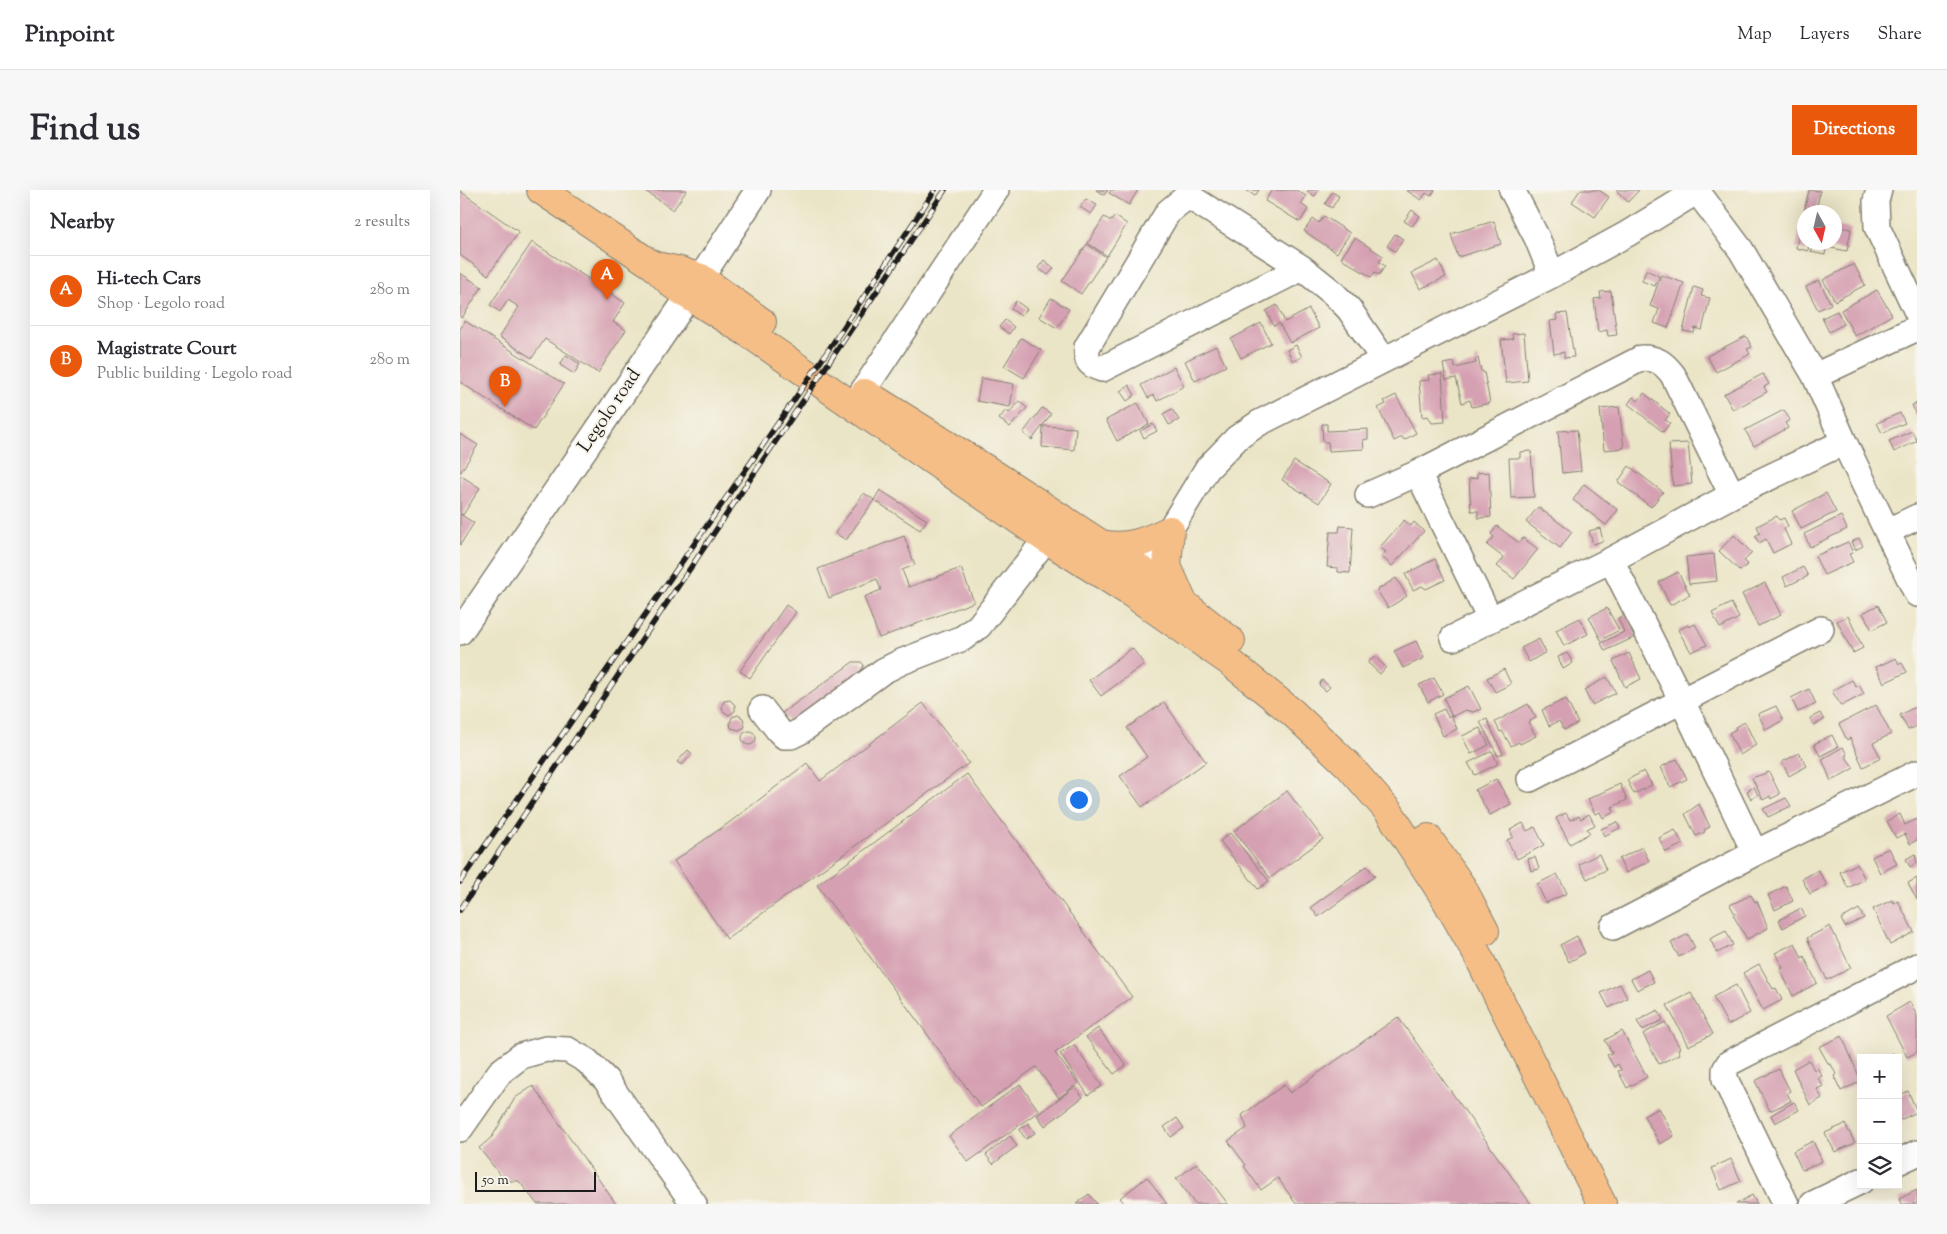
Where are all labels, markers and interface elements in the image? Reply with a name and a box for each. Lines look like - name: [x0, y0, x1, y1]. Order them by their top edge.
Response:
- text: Pinpoint: [25, 18, 114, 52]
- text: Map: [1737, 22, 1772, 48]
- text: Layers: [1800, 22, 1850, 48]
- text: Share: [1878, 22, 1922, 48]
- text: Find us: [30, 105, 140, 156]
- button: Directions: [1792, 105, 1917, 155]
- north arrow: [1797, 205, 1842, 250]
- text: Nearby: [50, 208, 115, 238]
- text: 2 results: [354, 211, 410, 234]
- pin: A: [591, 259, 623, 300]
- text: Hi-tech Cars: [97, 266, 201, 293]
- text: A: [60, 279, 73, 302]
- text: 280 m: [369, 279, 410, 302]
- text: Shop · Legolo road: [97, 293, 225, 316]
- text: Magistrate Court: [97, 336, 236, 363]
- text: B: [61, 349, 71, 372]
- text: 280 m: [369, 349, 410, 372]
- text: Public building · Legolo road: [97, 363, 292, 386]
- street label: Legolo road: [572, 363, 648, 458]
- pin: B: [489, 366, 521, 407]
- your location: [1066, 787, 1092, 813]
- map controls: [1857, 1054, 1902, 1189]
- button: +: [1857, 1054, 1902, 1099]
- button: −: [1857, 1099, 1902, 1144]
- button: layers: [1857, 1144, 1902, 1189]
- scale bar: [475, 1169, 596, 1192]
- text: 50 m: [482, 1171, 509, 1191]

